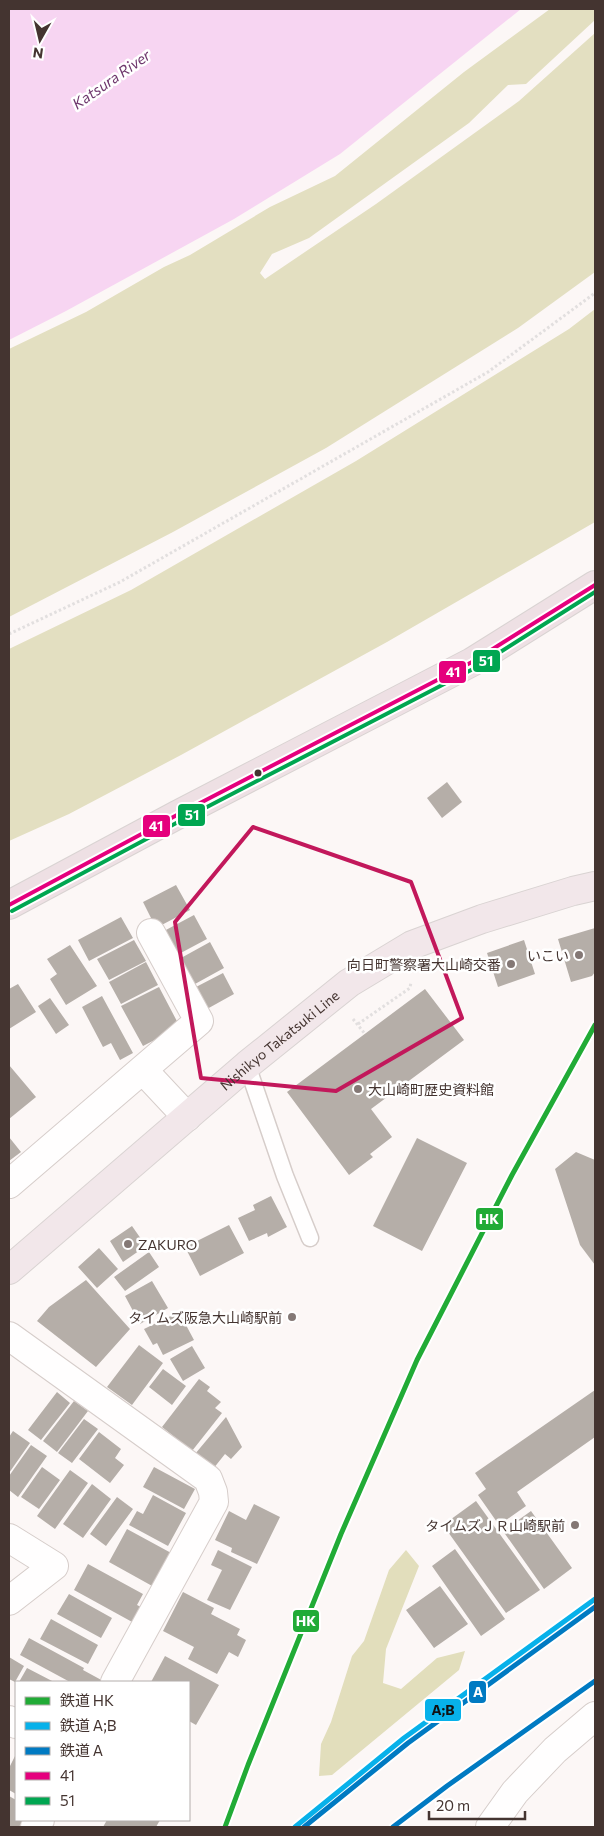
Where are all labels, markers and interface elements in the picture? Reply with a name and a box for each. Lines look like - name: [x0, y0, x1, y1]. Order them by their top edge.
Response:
- north arrow: [15, 15, 65, 65]
- text: N: [32, 44, 45, 63]
- water label: Katsura River: [68, 45, 154, 113]
- line badge: 51: [472, 649, 501, 673]
- text: 51: [479, 652, 493, 669]
- line badge: 41: [438, 660, 467, 684]
- text: 41: [446, 663, 460, 680]
- unlabelled marker: [253, 768, 263, 778]
- line badge: 51: [177, 803, 206, 827]
- text: 51: [185, 806, 199, 823]
- line badge: 41: [142, 814, 171, 838]
- text: 41: [149, 817, 163, 834]
- place label: いこい: [527, 947, 569, 964]
- marker: いこい: [573, 949, 585, 961]
- place label: 向日町警察署大山崎交番: [347, 956, 501, 973]
- marker: 向日町警察署大山崎交番: [505, 958, 517, 970]
- street label: Nishikyo Takatsuki Line: [216, 986, 342, 1093]
- place label: 大山崎町歴史資料館: [368, 1081, 494, 1098]
- marker: 大山崎町歴史資料館: [352, 1083, 364, 1095]
- line badge: HK: [475, 1207, 504, 1231]
- text: HK: [479, 1210, 499, 1227]
- place label: ZAKURO: [138, 1236, 197, 1253]
- marker: ZAKURO: [122, 1238, 134, 1250]
- place label: タイムズ阪急大山崎駅前: [128, 1309, 282, 1326]
- marker: タイムズ阪急大山崎駅前: [286, 1311, 298, 1323]
- place label: タイムズＪＲ山崎駅前: [425, 1517, 565, 1534]
- marker: タイムズＪＲ山崎駅前: [569, 1519, 581, 1531]
- line badge: HK: [292, 1609, 320, 1633]
- text: HK: [296, 1612, 316, 1629]
- line badge: A: [468, 1680, 487, 1704]
- legend: [15, 1681, 190, 1821]
- text: A: [473, 1683, 483, 1700]
- text: 鉄道 HK: [60, 1691, 114, 1709]
- line badge: A;B: [424, 1698, 462, 1722]
- text: A;B: [431, 1701, 455, 1718]
- text: 鉄道 A;B: [60, 1716, 117, 1734]
- text: 鉄道 A: [60, 1741, 103, 1759]
- text: 41: [60, 1766, 75, 1784]
- scale bar: [429, 1788, 525, 1820]
- text: 51: [60, 1791, 75, 1809]
- text: 20 m: [436, 1796, 470, 1814]

